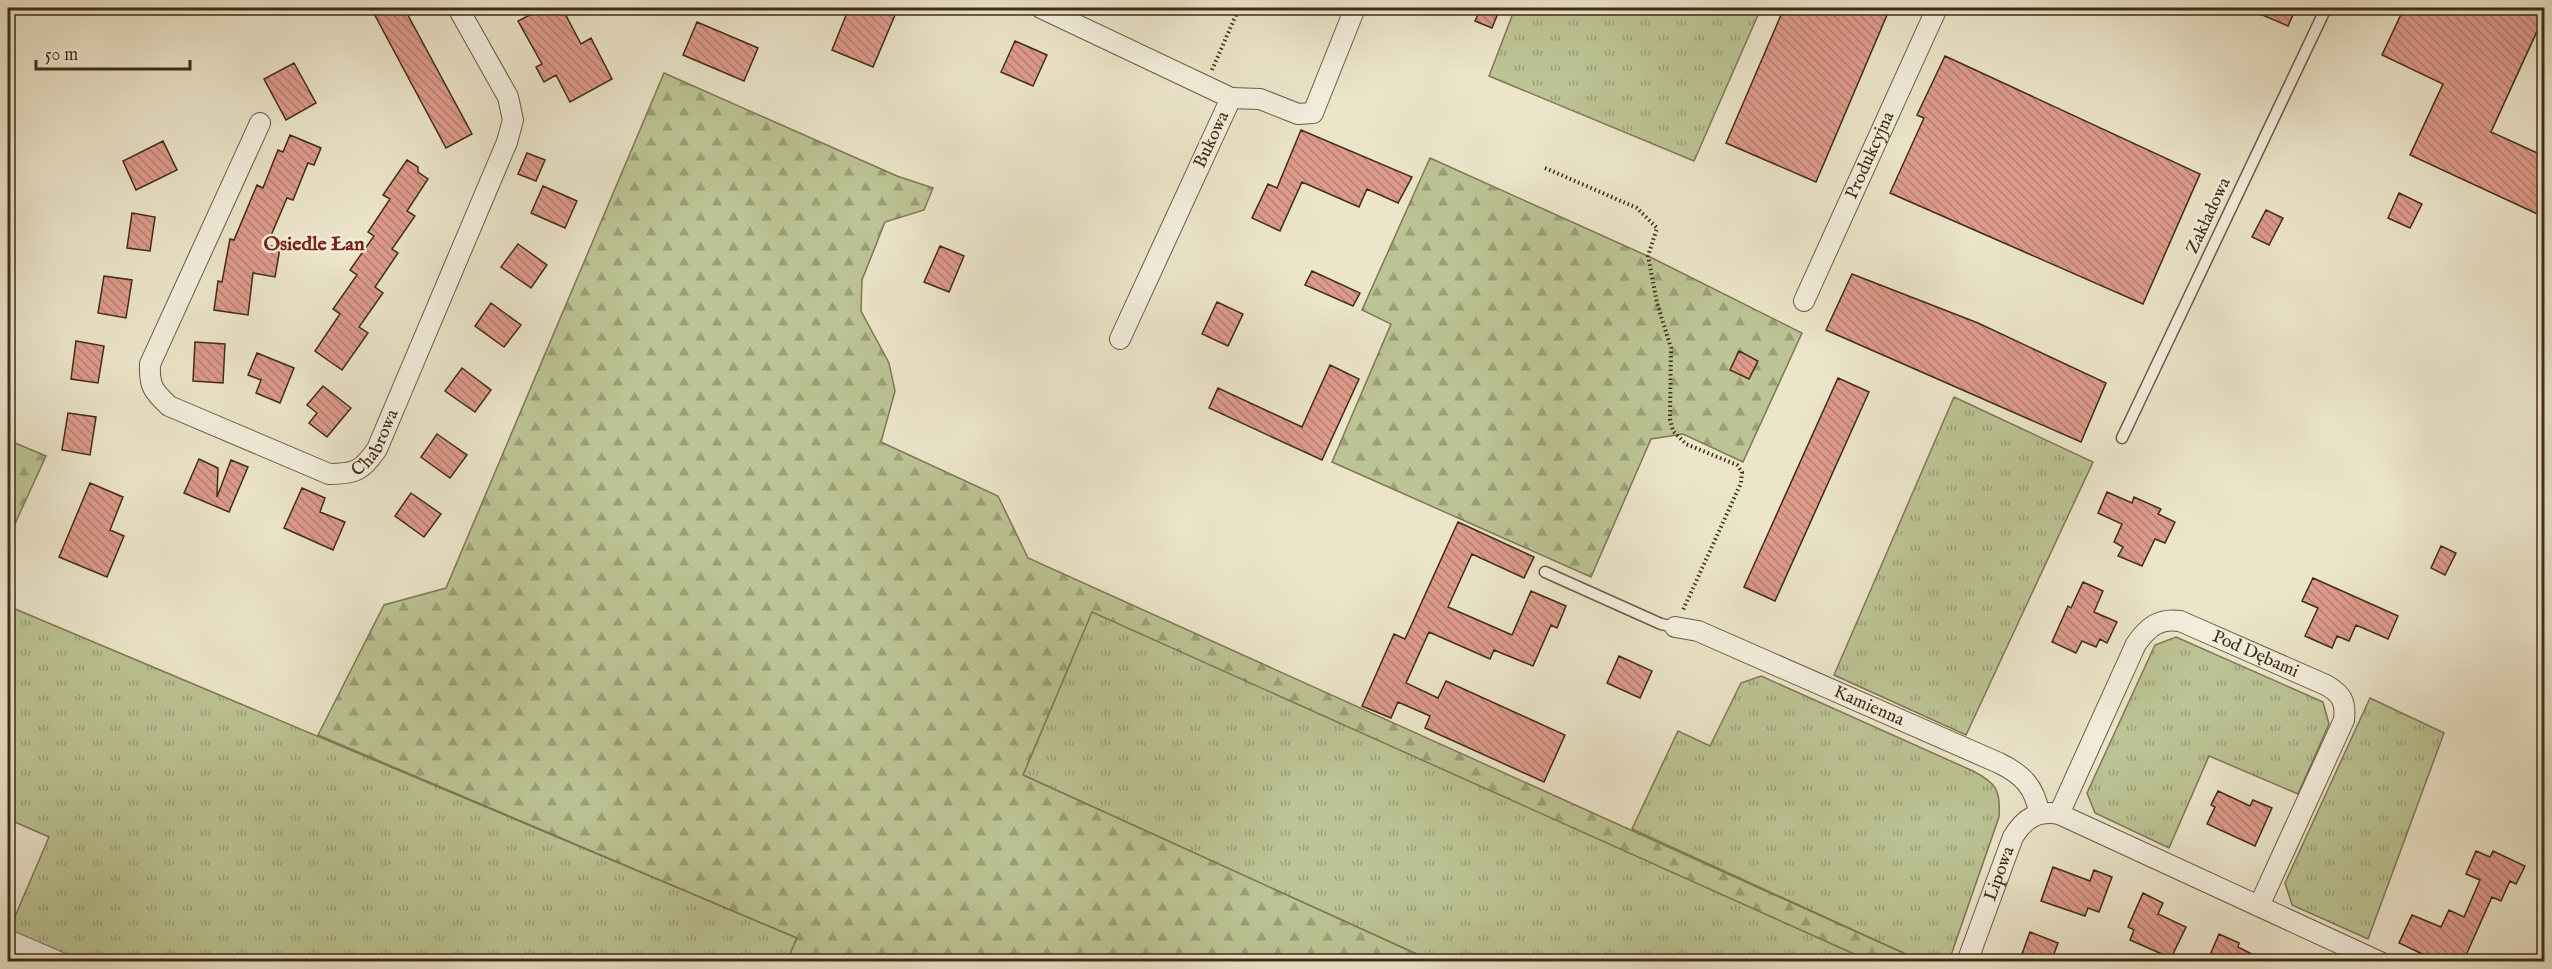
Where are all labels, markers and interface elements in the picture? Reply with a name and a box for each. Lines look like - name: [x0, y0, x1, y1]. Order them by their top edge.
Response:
- scale bar: [36, 33, 190, 71]
- text: 50 m: [45, 44, 78, 67]
- street label: Bukowa: [1189, 108, 1235, 172]
- street label: Produkcyjna: [1840, 108, 1900, 203]
- street label: Zakładowa: [2181, 174, 2237, 258]
- district label: Osiedle Łan: [263, 232, 365, 257]
- street label: Chabrowa: [347, 406, 404, 482]
- street label: Pod Dębami: [2209, 625, 2302, 683]
- street label: Kamienna: [1830, 680, 1908, 732]
- street label: Lipowa: [1979, 843, 2020, 904]

